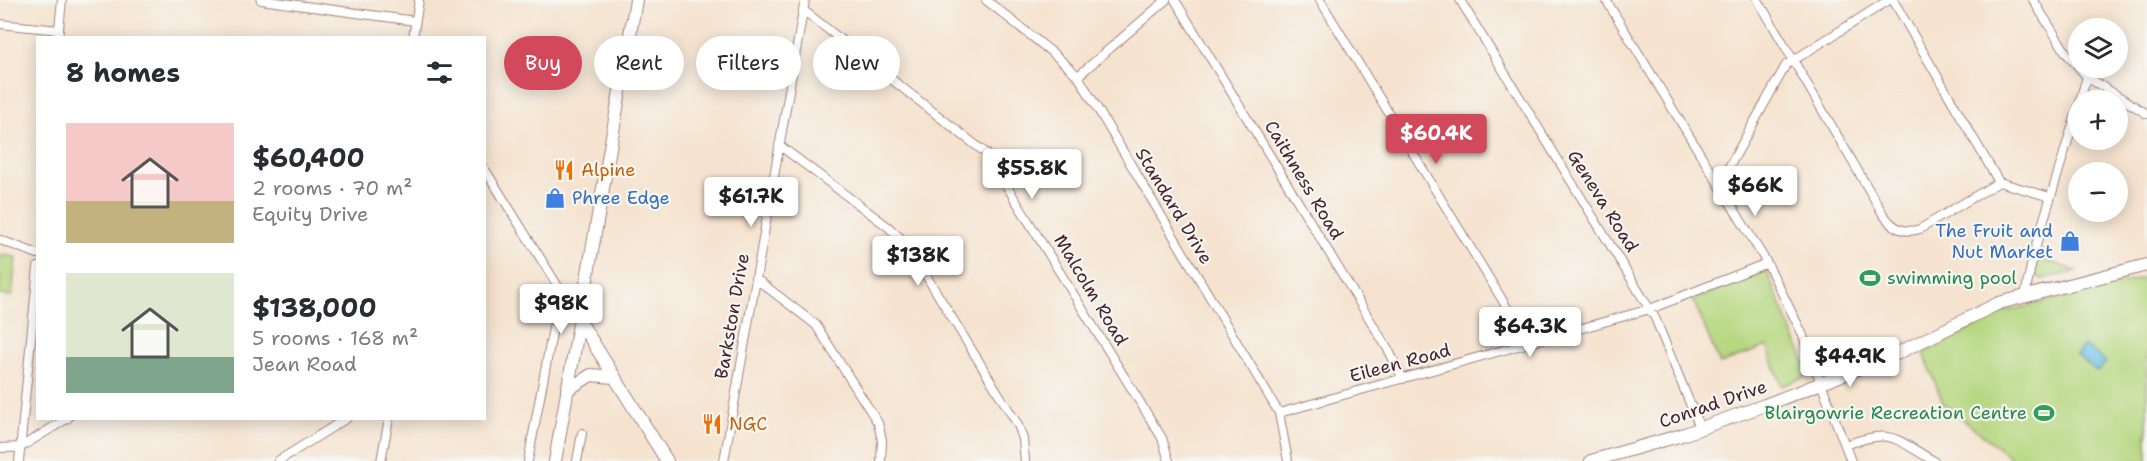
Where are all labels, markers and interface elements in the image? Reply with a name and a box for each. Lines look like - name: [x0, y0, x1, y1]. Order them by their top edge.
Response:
- map controls: [2068, 18, 2128, 222]
- button: layers: [2068, 18, 2128, 78]
- chip: Buy: [504, 36, 582, 90]
- chip: Rent: [594, 36, 684, 90]
- chip: Filters: [696, 36, 801, 90]
- chip: New: [813, 36, 900, 90]
- text: 8 homes: [66, 55, 180, 90]
- icon: filters: [423, 56, 456, 89]
- button: +: [2068, 90, 2128, 150]
- pin: $60.4K: [1387, 114, 1485, 165]
- street label: Caithness Road: [1259, 116, 1349, 244]
- text: $60.4K: [1400, 120, 1472, 146]
- text: $60,400: [252, 140, 365, 175]
- street label: Standard Drive: [1130, 144, 1218, 268]
- street label: Geneva Road: [1562, 145, 1644, 257]
- icon: home: [114, 147, 186, 219]
- pin: $55.8K: [983, 149, 1081, 200]
- text: $55.8K: [997, 155, 1067, 181]
- restaurant icon: Alpine: [552, 158, 576, 182]
- place label: Alpine: [581, 158, 635, 182]
- button: −: [2068, 162, 2128, 222]
- pin: $66K: [1719, 166, 1791, 217]
- text: $66K: [1727, 172, 1783, 198]
- text: 2 rooms · 70 m²: [252, 175, 413, 201]
- pin: $61.7K: [702, 177, 800, 228]
- text: $61.7K: [718, 183, 784, 209]
- shop icon: Phree Edge: [543, 186, 567, 210]
- place label: Phree Edge: [572, 186, 670, 210]
- text: Equity Drive: [252, 201, 368, 227]
- place label: The Fruit and Nut Market: [1935, 219, 2053, 264]
- shop icon: The Fruit and Nut Market: [2058, 229, 2082, 253]
- street label: Malcolm Road: [1048, 230, 1134, 350]
- pin: $138K: [876, 236, 960, 287]
- text: $138K: [886, 242, 950, 268]
- street label: Barkston Drive: [709, 251, 755, 381]
- sports icon: swimming pool: [1858, 266, 1882, 290]
- place label: swimming pool: [1887, 266, 2018, 290]
- pin: $98K: [525, 284, 597, 335]
- text: $138,000: [252, 290, 377, 325]
- text: $98K: [534, 290, 588, 316]
- icon: home: [114, 297, 186, 369]
- pin: $64.3K: [1481, 307, 1579, 358]
- text: $64.3K: [1493, 313, 1567, 339]
- text: 5 rooms · 168 m²: [252, 325, 418, 351]
- pin: $44.9K: [1801, 337, 1899, 388]
- street label: Eileen Road: [1347, 338, 1453, 388]
- text: $44.9K: [1814, 343, 1886, 369]
- text: Jean Road: [252, 351, 357, 377]
- street label: Conrad Drive: [1656, 374, 1770, 434]
- place label: Blairgowrie Recreation Centre: [1764, 401, 2027, 425]
- sports icon: Blairgowrie Recreation Centre: [2032, 401, 2056, 425]
- restaurant icon: NGC: [700, 412, 724, 436]
- place label: NGC: [729, 412, 767, 436]

